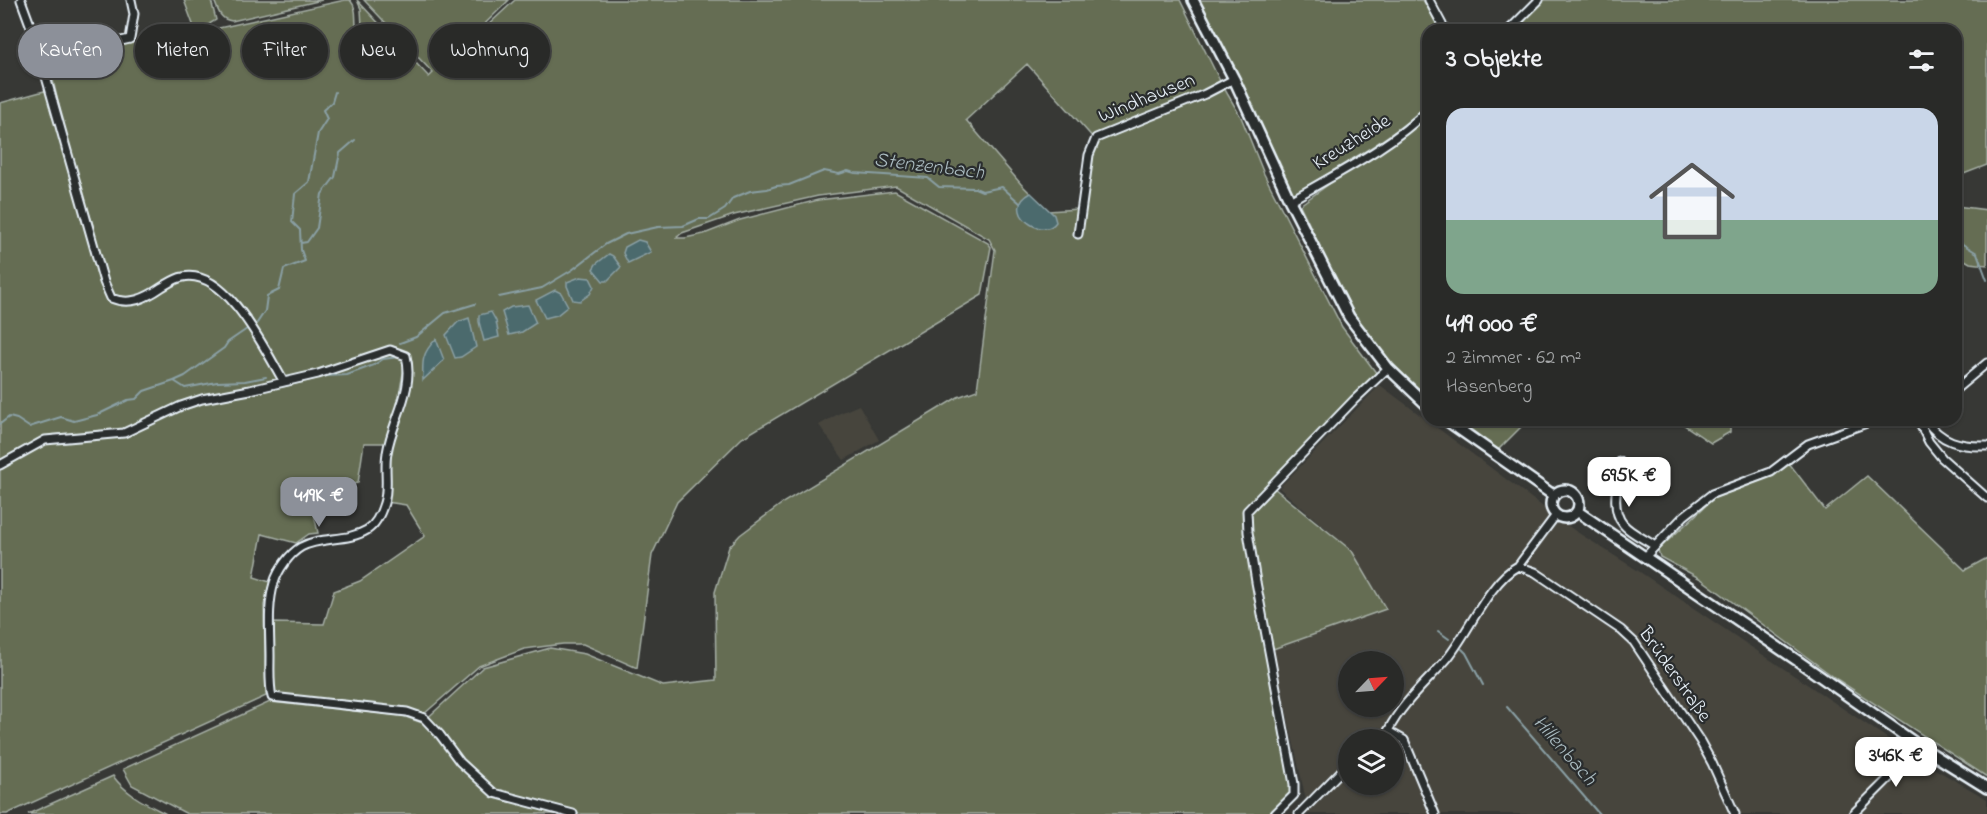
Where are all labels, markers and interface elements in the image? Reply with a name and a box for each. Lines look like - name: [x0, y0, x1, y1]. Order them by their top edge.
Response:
- chip: Kaufen: [18, 24, 123, 78]
- chip: Mieten: [135, 24, 230, 78]
- chip: Filter: [242, 24, 328, 78]
- chip: Neu: [340, 24, 417, 78]
- chip: Wohnung: [429, 24, 550, 78]
- text: 3 Objekte: [1446, 41, 1542, 79]
- icon: filters: [1905, 44, 1938, 77]
- street label: Windhausen: [1094, 66, 1200, 132]
- street label: Kreuzheide: [1307, 108, 1397, 178]
- water label: Stenzenbach: [872, 145, 987, 189]
- icon: home: [1638, 147, 1746, 255]
- text: 419 000 €: [1446, 306, 1538, 344]
- text: 2 Zimmer · 62 m²: [1446, 344, 1582, 373]
- text: Hasenberg: [1446, 373, 1532, 402]
- pin: 695K €: [1580, 457, 1678, 508]
- text: 695K €: [1602, 462, 1656, 491]
- pin: 419K €: [270, 477, 368, 528]
- text: 419K €: [294, 482, 344, 511]
- street label: Brüderstraße: [1630, 620, 1718, 729]
- north arrow: [1338, 651, 1404, 717]
- map controls: [1338, 651, 1404, 795]
- water label: Hillenbach: [1525, 709, 1604, 794]
- button: layers: [1338, 729, 1404, 795]
- pin: 346K €: [1847, 737, 1945, 788]
- text: 346K €: [1869, 742, 1923, 771]

